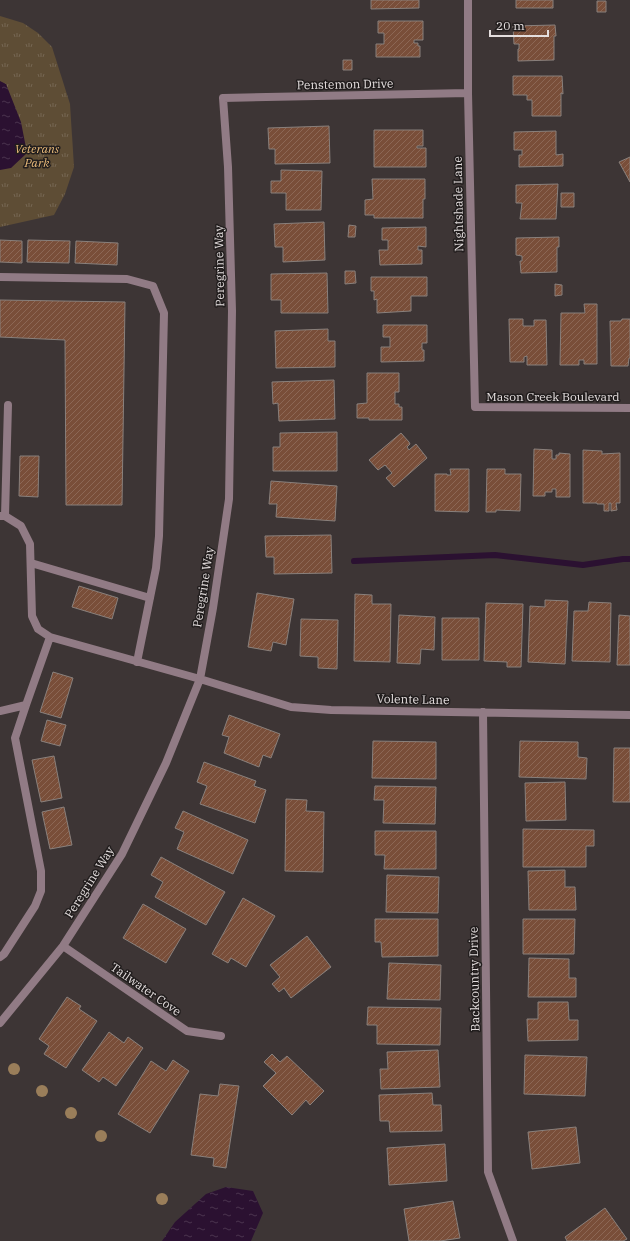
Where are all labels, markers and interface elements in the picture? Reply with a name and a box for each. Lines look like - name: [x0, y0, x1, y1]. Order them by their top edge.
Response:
- scale bar: [490, 12, 548, 38]
- text: 20 m: [496, 18, 525, 33]
- street label: Penstemon Drive: [297, 76, 393, 92]
- park label: Veterans Park: [15, 141, 60, 170]
- street label: Nightshade Lane: [450, 156, 466, 252]
- street label: Peregrine Way: [211, 224, 227, 307]
- street label: Mason Creek Boulevard: [486, 389, 620, 404]
- street label: Peregrine Way: [189, 545, 217, 629]
- street label: Volente Lane: [376, 691, 450, 707]
- street label: Peregrine Way: [61, 843, 117, 921]
- street label: Backcountry Drive: [466, 926, 482, 1032]
- street label: Tailwater Cove: [108, 959, 184, 1019]

